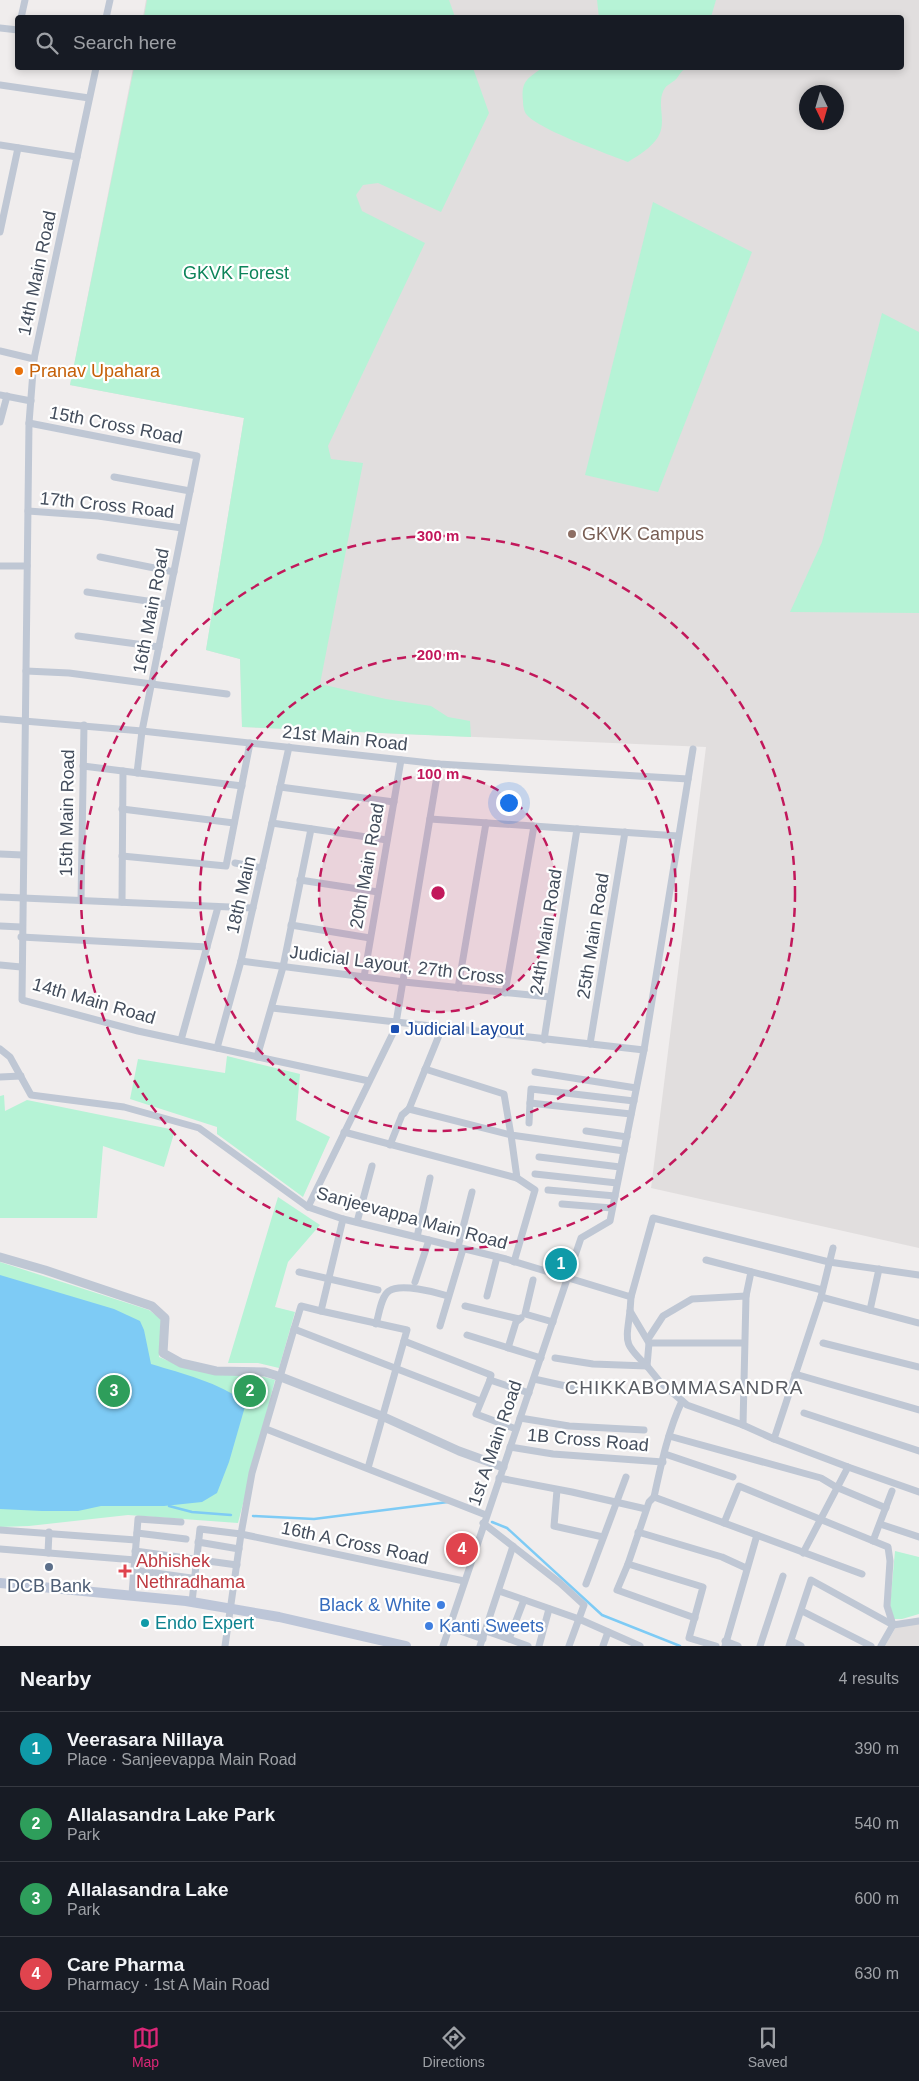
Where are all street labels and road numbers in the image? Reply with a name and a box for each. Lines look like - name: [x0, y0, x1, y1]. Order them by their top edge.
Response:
- street label: 14th Main Road: [14, 209, 60, 337]
- street label: 15th Cross Road: [48, 402, 184, 448]
- street label: 17th Cross Road: [39, 488, 175, 522]
- street label: 16th Main Road: [129, 547, 173, 675]
- street label: 21st Main Road: [281, 721, 409, 755]
- street label: 15th Main Road: [56, 749, 78, 877]
- street label: 20th Main Road: [346, 802, 388, 930]
- street label: 18th Main: [222, 854, 260, 936]
- street label: 24th Main Road: [526, 868, 566, 996]
- street label: 25th Main Road: [573, 872, 613, 1000]
- street label: Judicial Layout, 27th Cross: [289, 942, 505, 988]
- street label: 14th Main Road: [30, 974, 158, 1028]
- street label: Sanjeevappa Main Road: [314, 1183, 510, 1253]
- street label: 1st A Main Road: [464, 1378, 526, 1508]
- street label: 1B Cross Road: [526, 1425, 650, 1455]
- street label: 16th A Cross Road: [280, 1518, 430, 1568]

